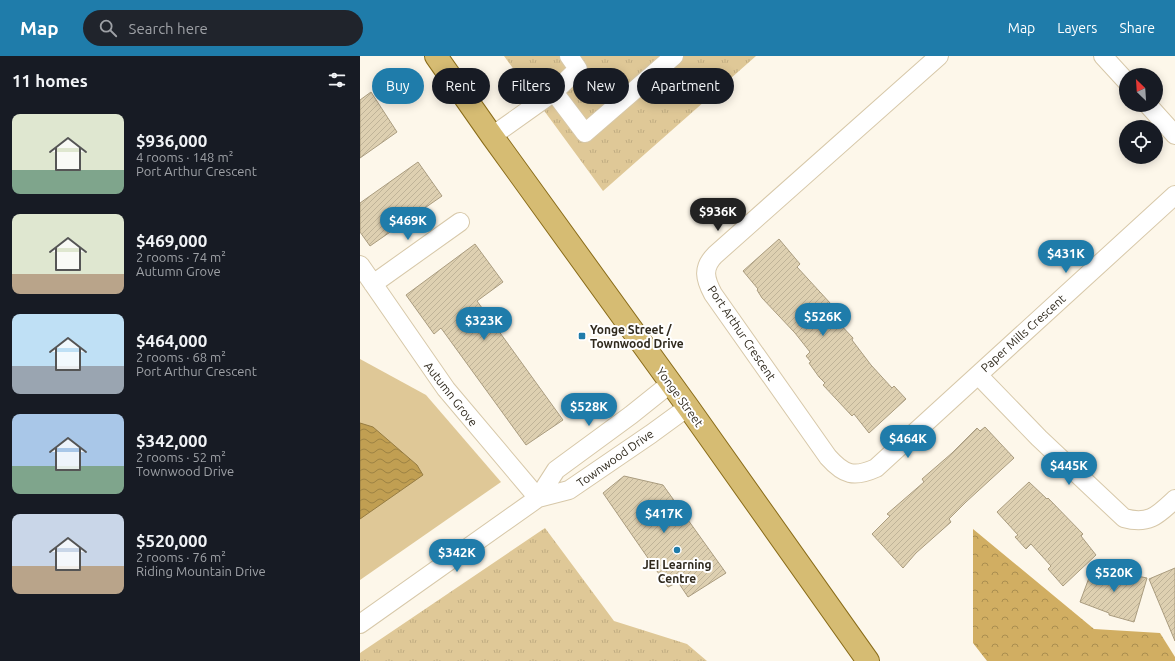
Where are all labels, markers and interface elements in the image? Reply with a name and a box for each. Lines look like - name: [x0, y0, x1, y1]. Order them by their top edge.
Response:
- search box: [83, 10, 363, 46]
- text: Map: [20, 17, 59, 39]
- icon: search: [97, 17, 119, 39]
- text: Search here: [129, 20, 208, 37]
- text: Map: [1008, 20, 1035, 36]
- text: Layers: [1057, 20, 1097, 36]
- text: Share: [1119, 20, 1155, 36]
- chip: Buy: [372, 68, 424, 104]
- chip: Rent: [432, 68, 490, 104]
- chip: Filters: [498, 68, 565, 104]
- chip: New: [573, 68, 629, 104]
- chip: Apartment: [637, 68, 734, 104]
- north arrow: [1119, 68, 1163, 112]
- map controls: [1119, 68, 1163, 164]
- icon: filters: [326, 69, 348, 91]
- text: 11 homes: [12, 71, 88, 90]
- button: locate: [1119, 120, 1163, 164]
- icon: home: [44, 130, 92, 178]
- text: $936,000: [136, 131, 207, 150]
- text: 4 rooms · 148 m²: [136, 150, 233, 164]
- text: Port Arthur Crescent: [136, 164, 257, 178]
- pin: $936K: [690, 198, 746, 232]
- text: $936K: [699, 204, 737, 218]
- pin: $469K: [380, 207, 436, 241]
- text: $469K: [389, 213, 427, 227]
- icon: home: [44, 230, 92, 278]
- text: $469,000: [136, 231, 207, 250]
- pin: $431K: [1038, 240, 1094, 274]
- text: $431K: [1047, 246, 1085, 260]
- text: 2 rooms · 74 m²: [136, 250, 226, 264]
- text: Autumn Grove: [136, 264, 221, 278]
- street label: Port Arthur Crescent: [705, 283, 779, 383]
- street label: Paper Mills Crescent: [978, 291, 1068, 374]
- pin: $526K: [795, 303, 851, 337]
- pin: $323K: [456, 307, 512, 341]
- text: $526K: [804, 309, 842, 323]
- text: $323K: [465, 313, 503, 327]
- place label: Yonge Street / Townwood Drive: [590, 323, 684, 350]
- icon: home: [44, 330, 92, 378]
- text: $464,000: [136, 331, 207, 350]
- marker: Yonge Street / Townwood Drive: [577, 331, 587, 341]
- text: 2 rooms · 68 m²: [136, 350, 226, 364]
- street label: Autumn Grove: [422, 359, 480, 429]
- text: Port Arthur Crescent: [136, 364, 257, 378]
- street label: Yonge Street: [654, 365, 706, 429]
- pin: $528K: [561, 393, 617, 427]
- text: $528K: [570, 399, 608, 413]
- pin: $464K: [880, 425, 936, 459]
- street label: Townwood Drive: [574, 427, 656, 489]
- icon: home: [44, 430, 92, 478]
- text: $342,000: [136, 431, 207, 450]
- text: $464K: [889, 431, 927, 445]
- text: 2 rooms · 52 m²: [136, 450, 226, 464]
- pin: $445K: [1041, 452, 1097, 486]
- text: $445K: [1050, 458, 1088, 472]
- text: Townwood Drive: [136, 464, 234, 478]
- pin: $417K: [636, 500, 692, 534]
- text: $417K: [645, 506, 683, 520]
- icon: home: [44, 530, 92, 578]
- text: $520,000: [136, 531, 207, 550]
- pin: $342K: [429, 539, 485, 573]
- text: $342K: [438, 545, 476, 559]
- marker: JEI Learning Centre: [672, 545, 682, 555]
- text: 2 rooms · 76 m²: [136, 550, 226, 564]
- place label: JEI Learning Centre: [642, 558, 712, 585]
- pin: $520K: [1086, 559, 1142, 593]
- text: Riding Mountain Drive: [136, 564, 266, 578]
- text: $520K: [1095, 565, 1133, 579]

